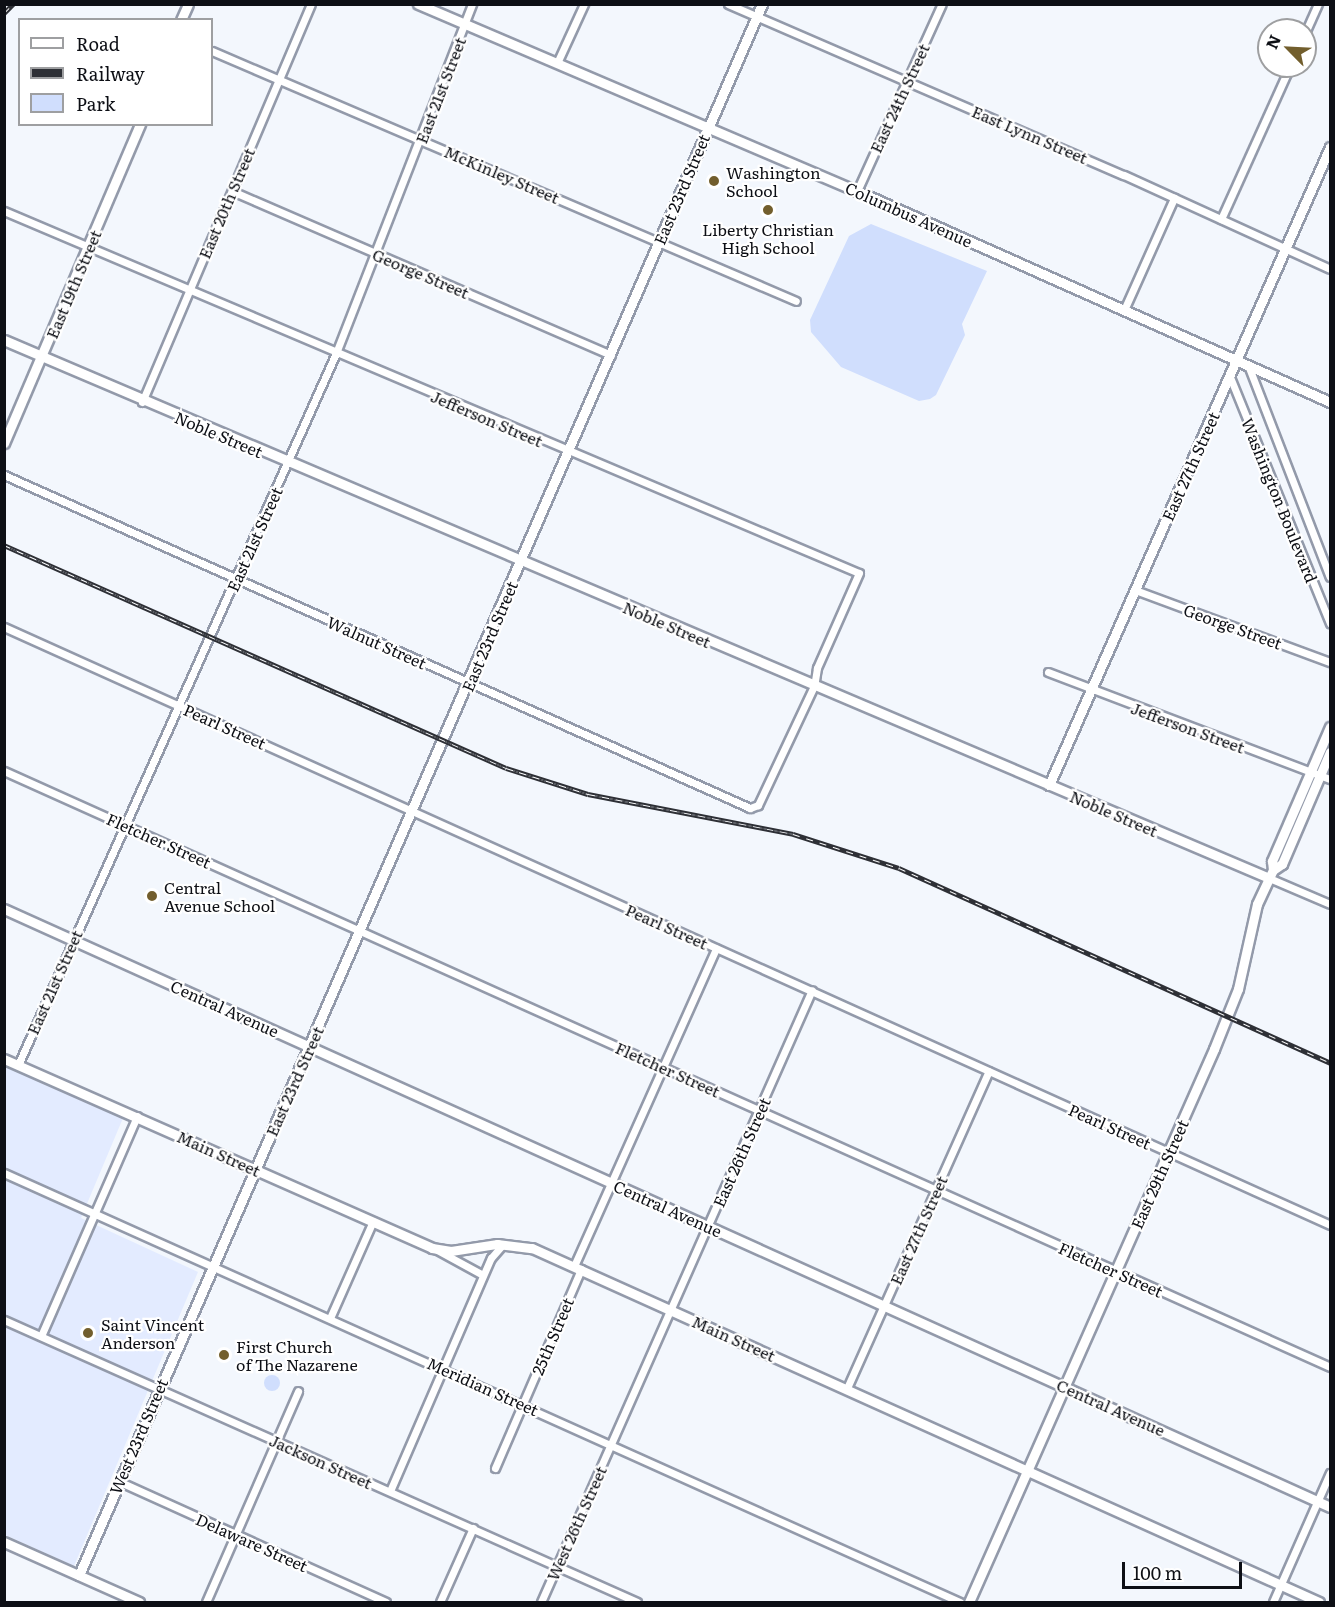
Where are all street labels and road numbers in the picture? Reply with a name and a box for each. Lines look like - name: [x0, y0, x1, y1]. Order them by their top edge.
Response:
- street label: East 21st Street: [411, 34, 469, 146]
- street label: East 24th Street: [865, 40, 933, 156]
- street label: East Lynn Street: [969, 101, 1091, 167]
- street label: East 23rd Street: [649, 131, 713, 247]
- street label: McKinley Street: [442, 141, 562, 207]
- street label: East 20th Street: [194, 145, 258, 261]
- street label: Columbus Avenue: [843, 177, 975, 251]
- street label: East 19th Street: [41, 227, 105, 341]
- street label: George Street: [370, 244, 472, 302]
- street label: Jefferson Street: [428, 386, 546, 450]
- street label: Noble Street: [172, 407, 266, 461]
- street label: East 27th Street: [1157, 408, 1223, 524]
- street label: Washington Boulevard: [1238, 415, 1322, 585]
- street label: East 21st Street: [222, 484, 286, 594]
- street label: East 23rd Street: [457, 578, 521, 694]
- street label: Noble Street: [620, 597, 714, 651]
- street label: George Street: [1181, 599, 1285, 653]
- street label: Walnut Street: [324, 612, 430, 672]
- street label: Jefferson Street: [1129, 698, 1247, 756]
- street label: Pearl Street: [181, 699, 269, 753]
- street label: Noble Street: [1067, 786, 1161, 840]
- street label: Fletcher Street: [104, 808, 214, 872]
- street label: Pearl Street: [623, 899, 711, 953]
- street label: East 21st Street: [22, 927, 86, 1037]
- street label: Central Avenue: [168, 976, 282, 1040]
- street label: East 23rd Street: [261, 1023, 327, 1139]
- street label: Fletcher Street: [613, 1037, 723, 1101]
- street label: East 26th Street: [708, 1094, 774, 1210]
- street label: Pearl Street: [1066, 1099, 1154, 1153]
- street label: East 29th Street: [1126, 1116, 1192, 1232]
- street label: Main Street: [174, 1126, 264, 1180]
- street label: East 27th Street: [885, 1172, 951, 1288]
- street label: Central Avenue: [611, 1176, 725, 1240]
- street label: Fletcher Street: [1056, 1237, 1166, 1301]
- street label: 25th Street: [527, 1294, 577, 1378]
- street label: Main Street: [689, 1311, 779, 1365]
- street label: Meridian Street: [424, 1353, 542, 1419]
- street label: West 23rd Street: [105, 1375, 171, 1497]
- street label: Central Avenue: [1054, 1375, 1168, 1439]
- street label: Jackson Street: [267, 1430, 375, 1492]
- street label: West 26th Street: [542, 1463, 610, 1583]
- street label: Delaware Street: [193, 1509, 311, 1575]

